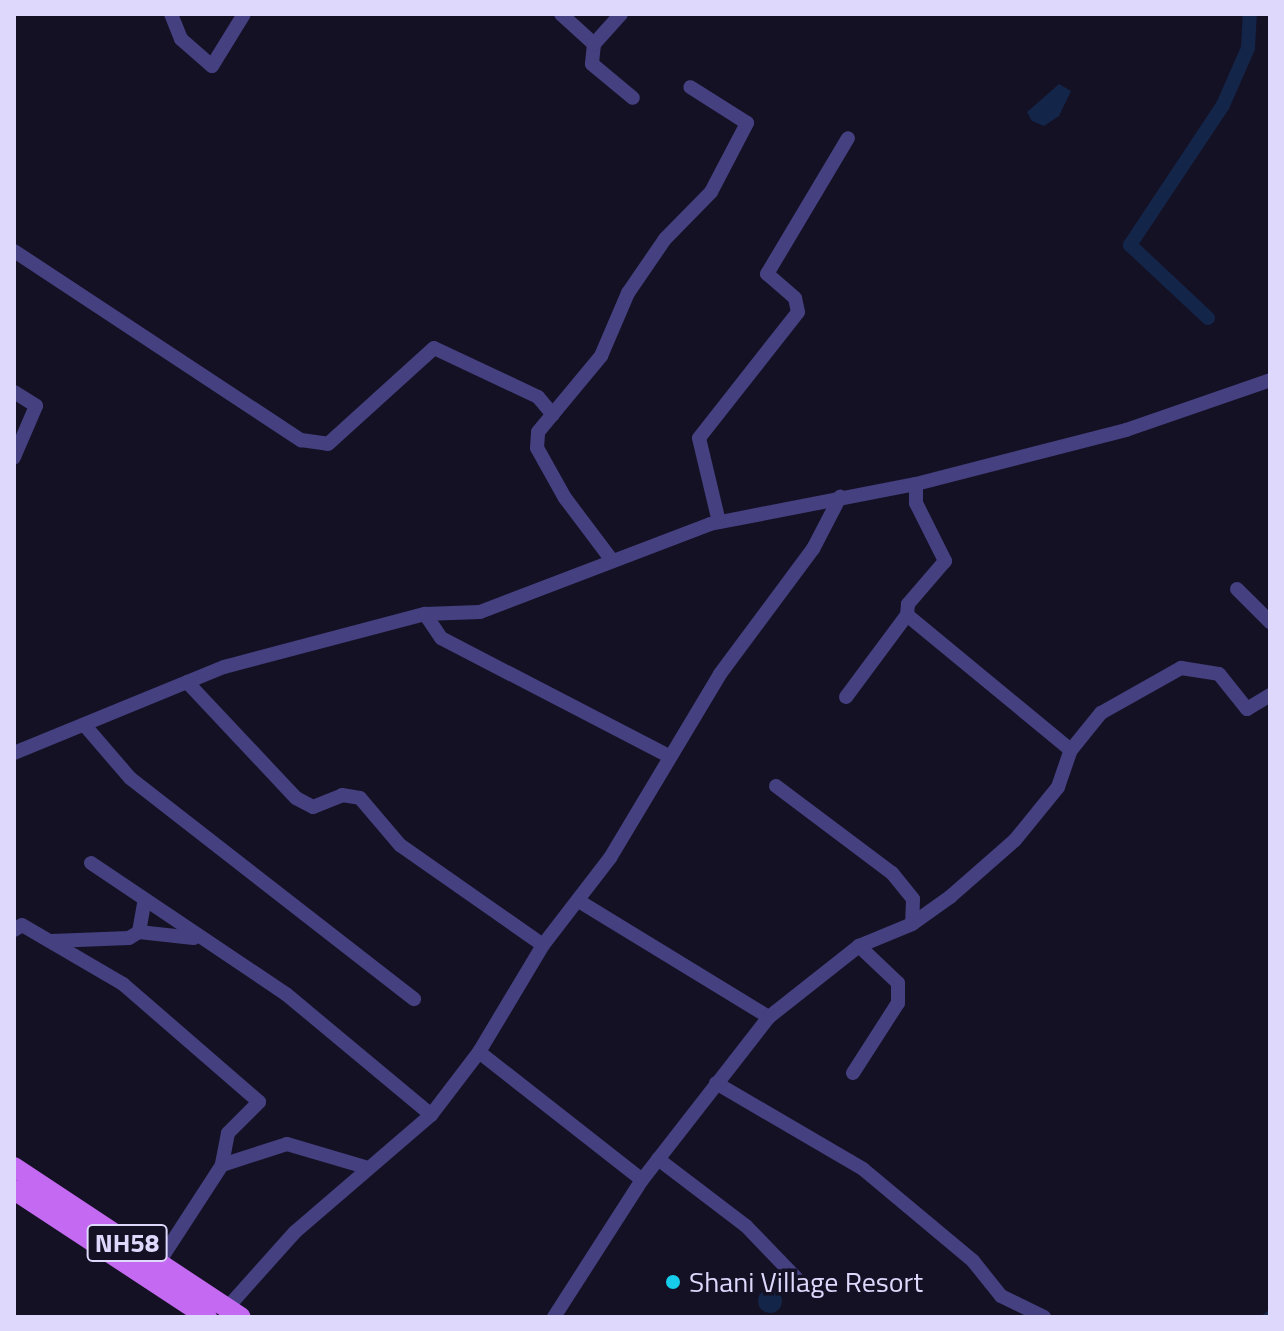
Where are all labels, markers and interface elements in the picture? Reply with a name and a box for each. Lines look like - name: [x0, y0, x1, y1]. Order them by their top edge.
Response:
- road number: NH58: [85, 1221, 169, 1265]
- place label: Shani Village Resort: [689, 1265, 923, 1299]
- marker: Shani Village Resort: [664, 1273, 682, 1291]

